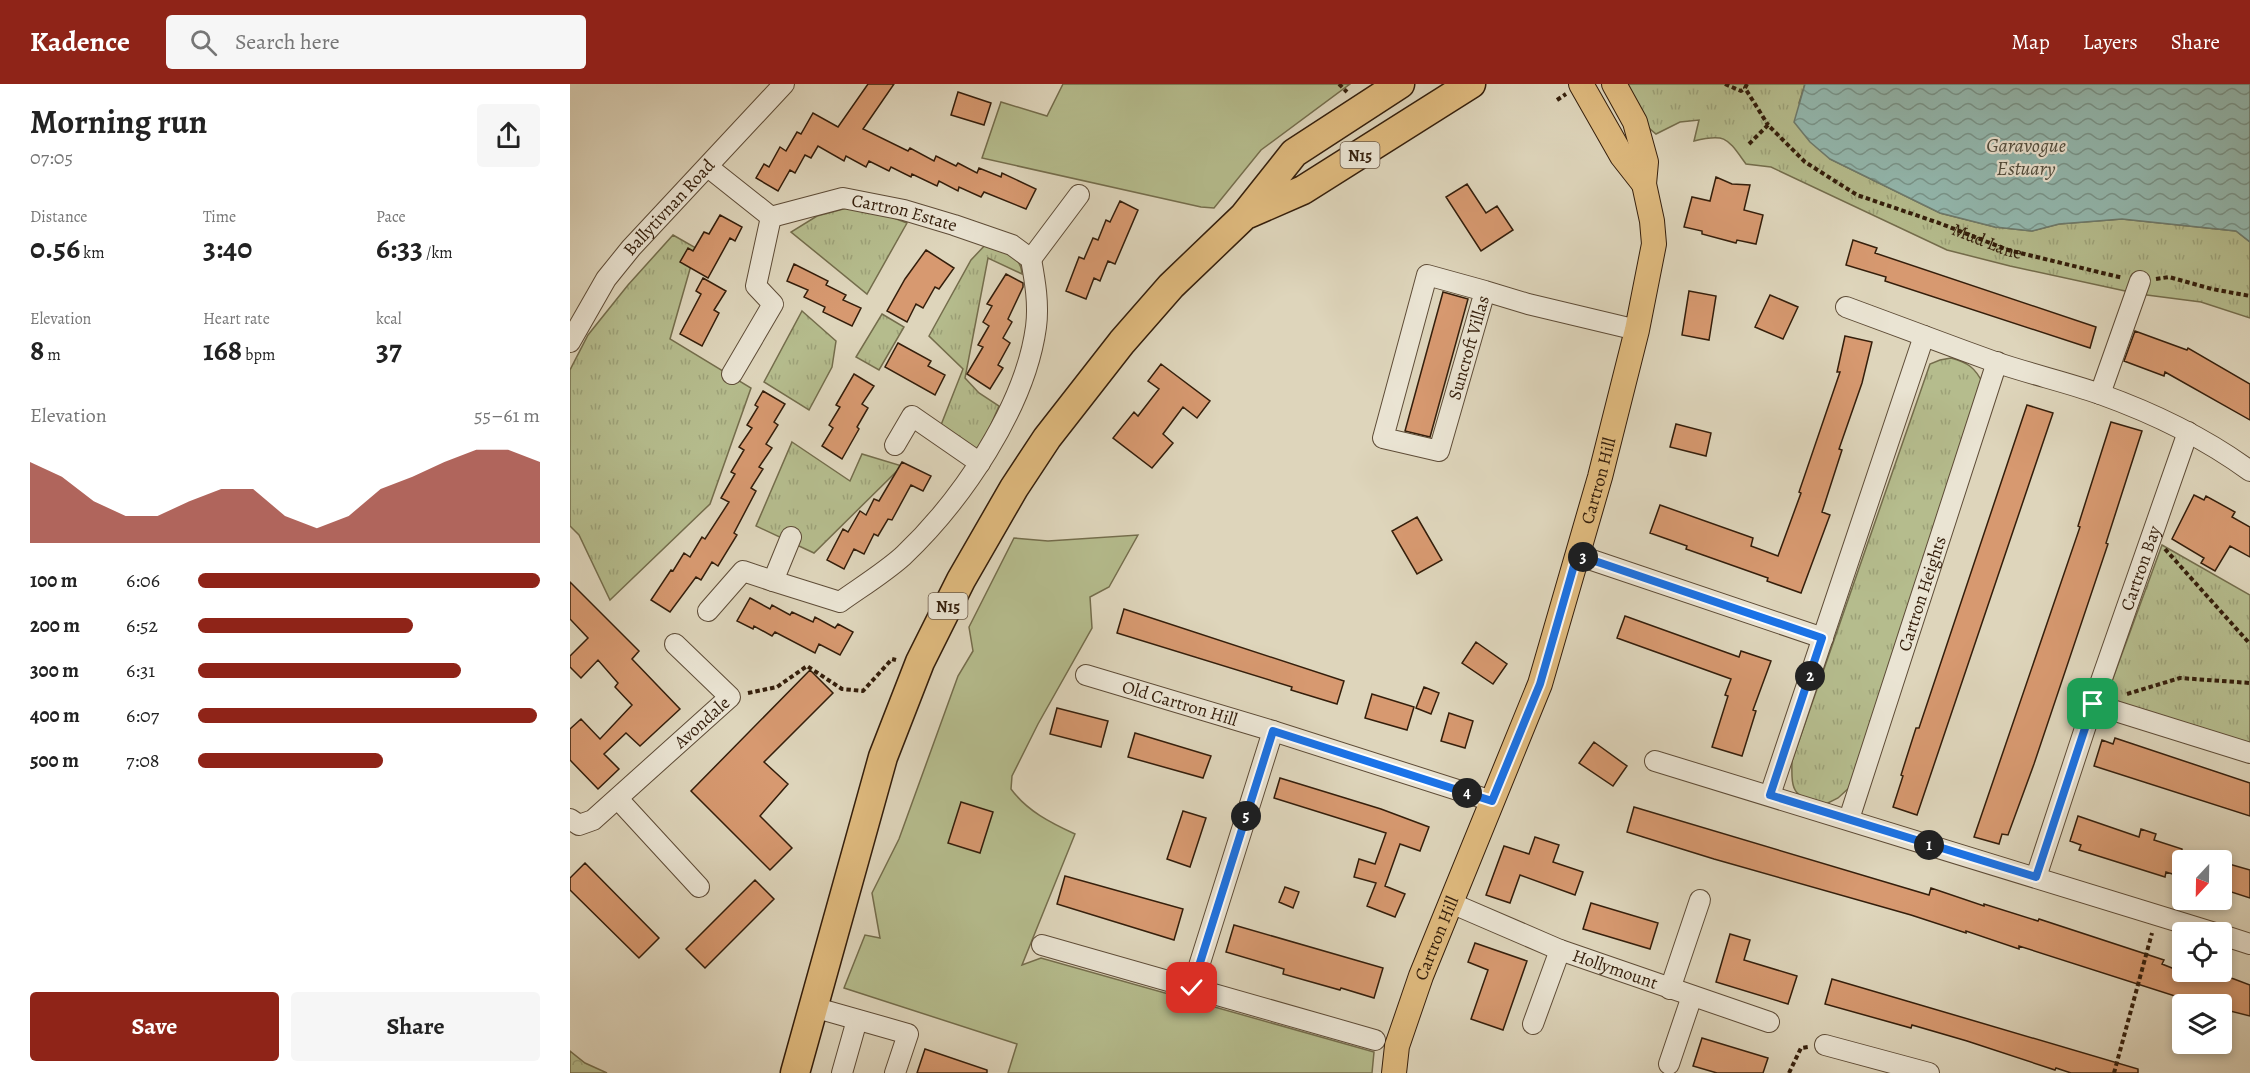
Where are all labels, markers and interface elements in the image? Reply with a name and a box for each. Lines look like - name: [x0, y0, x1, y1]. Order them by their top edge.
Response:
- search box: [166, 15, 586, 69]
- text: Kadence: [30, 23, 130, 61]
- icon: search: [187, 26, 220, 59]
- text: Search here: [235, 27, 340, 57]
- text: Map: [2011, 28, 2050, 56]
- text: Layers: [2083, 28, 2138, 56]
- text: Share: [2171, 28, 2220, 56]
- text: Morning run: [30, 99, 207, 144]
- button: share: [477, 104, 540, 167]
- water label: Garavogue Estuary: [1986, 132, 2066, 182]
- road number: N15: [1340, 142, 1380, 168]
- text: 07:05: [30, 144, 73, 171]
- street label: Ballytivnan Road: [618, 153, 720, 261]
- street label: Cartron Estate: [850, 188, 960, 237]
- text: Distance: [30, 206, 87, 228]
- text: Time: [203, 206, 236, 228]
- text: Pace: [376, 206, 406, 228]
- street label: Mud Lane: [1948, 217, 2025, 265]
- text: 0.56: [30, 228, 80, 268]
- text: 3:40: [203, 228, 252, 268]
- text: 6:33: [376, 228, 423, 268]
- text: km: [80, 242, 105, 264]
- text: /km: [423, 242, 453, 264]
- street label: Suncroft Villas: [1442, 293, 1495, 403]
- text: Elevation: [30, 308, 91, 330]
- text: Heart rate: [203, 308, 270, 330]
- text: kcal: [376, 308, 402, 330]
- text: 8: [30, 330, 44, 370]
- text: 168: [203, 330, 242, 370]
- text: 37: [376, 330, 402, 370]
- text: m: [44, 344, 61, 366]
- text: bpm: [242, 344, 275, 366]
- text: Elevation: [30, 402, 107, 429]
- text: 55–61 m: [474, 402, 540, 429]
- street label: Cartron Hill: [1575, 434, 1622, 527]
- street label: Cartron Bay: [2115, 522, 2167, 614]
- street label: Cartron Heights: [1892, 533, 1952, 654]
- pin: 3: [1568, 542, 1598, 572]
- text: 3: [1580, 546, 1586, 568]
- text: 100 m: [30, 567, 78, 594]
- text: 6:06: [126, 567, 160, 594]
- road number: N15: [928, 593, 968, 619]
- text: 200 m: [30, 612, 80, 639]
- text: 6:52: [126, 612, 158, 639]
- text: 300 m: [30, 657, 79, 684]
- text: 6:31: [126, 657, 155, 684]
- pin: 2: [1795, 661, 1825, 691]
- text: 2: [1806, 665, 1814, 687]
- street label: Old Cartron Hill: [1119, 675, 1241, 732]
- pin: [2067, 678, 2118, 729]
- icon: arrive: [2076, 687, 2109, 720]
- street label: Avondale: [668, 691, 735, 754]
- text: 400 m: [30, 702, 80, 729]
- text: 6:07: [126, 702, 159, 729]
- text: 500 m: [30, 747, 79, 774]
- text: 7:08: [126, 747, 160, 774]
- pin: 4: [1452, 778, 1482, 808]
- text: 4: [1463, 782, 1471, 804]
- pin: 5: [1231, 801, 1261, 831]
- text: 5: [1243, 805, 1249, 827]
- pin: 1: [1914, 830, 1944, 860]
- text: 1: [1926, 834, 1932, 856]
- north arrow: [2172, 850, 2232, 910]
- map controls: [2172, 850, 2232, 1054]
- street label: Cartron Hill: [1409, 892, 1465, 984]
- button: locate: [2172, 922, 2232, 982]
- street label: Hollymount: [1569, 943, 1661, 995]
- pin: [1166, 962, 1217, 1013]
- icon: check: [1175, 971, 1208, 1004]
- button: Save: [30, 992, 279, 1061]
- button: Share: [291, 992, 540, 1061]
- button: layers: [2172, 994, 2232, 1054]

